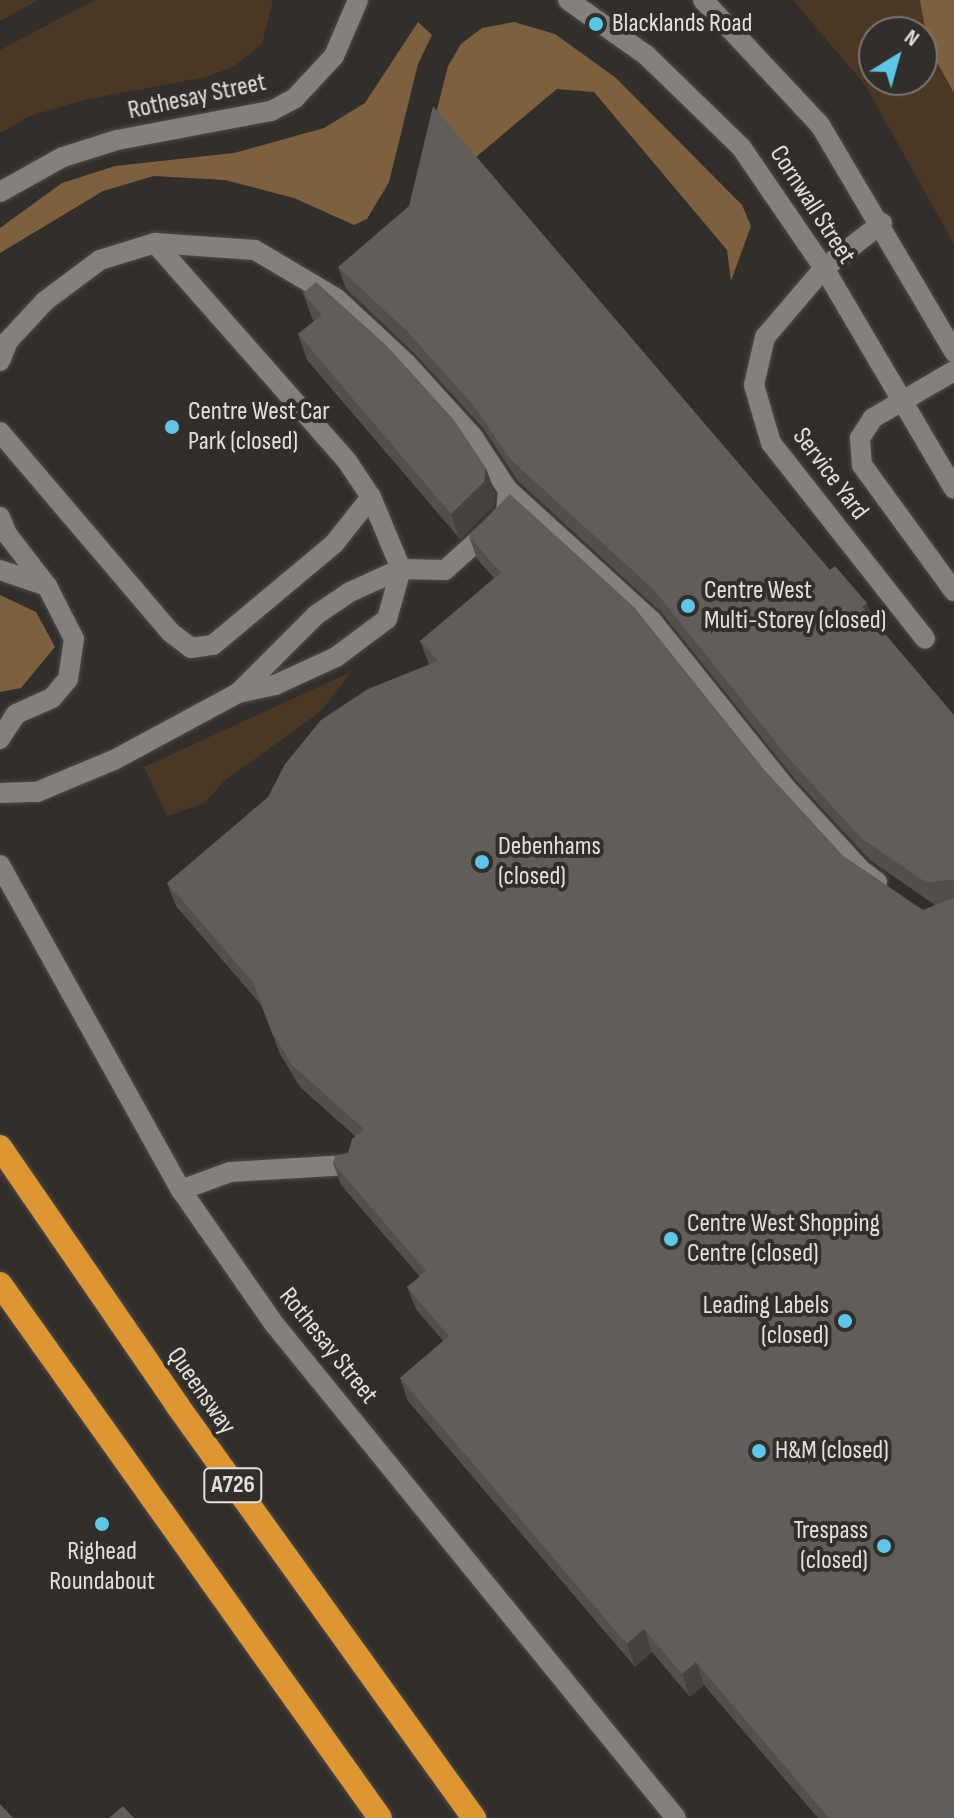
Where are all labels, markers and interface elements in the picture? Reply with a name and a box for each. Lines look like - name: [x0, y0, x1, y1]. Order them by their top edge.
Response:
- place label: Blacklands Road: [612, 8, 752, 40]
- marker: Blacklands Road: [587, 15, 605, 33]
- north arrow: [858, 16, 938, 96]
- text: N: [899, 24, 924, 52]
- street label: Rothesay Street: [125, 67, 269, 127]
- street label: Cornwall Street: [762, 140, 862, 270]
- place label: Centre West Car Park (closed): [188, 396, 330, 458]
- marker: Centre West Car Park (closed): [163, 418, 181, 436]
- street label: Service Yard: [785, 422, 875, 526]
- place label: Centre West Multi-Storey (closed): [704, 575, 886, 636]
- marker: Centre West Multi-Storey (closed): [679, 597, 697, 615]
- place label: Debenhams (closed): [498, 831, 601, 892]
- marker: Debenhams (closed): [473, 853, 491, 871]
- place label: Centre West Shopping Centre (closed): [687, 1208, 880, 1270]
- marker: Centre West Shopping Centre (closed): [662, 1230, 680, 1248]
- street label: Rothesay Street: [272, 1282, 384, 1410]
- place label: Leading Labels (closed): [703, 1290, 829, 1352]
- marker: Leading Labels (closed): [836, 1312, 854, 1330]
- street label: Queensway: [160, 1341, 242, 1441]
- place label: H&M (closed): [775, 1435, 889, 1467]
- marker: H&M (closed): [750, 1442, 768, 1460]
- road number: A726: [203, 1465, 263, 1505]
- marker: Righead Roundabout: [93, 1515, 111, 1533]
- place label: Trespass (closed): [793, 1515, 868, 1576]
- place label: Righead Roundabout: [49, 1536, 155, 1598]
- marker: Trespass (closed): [875, 1537, 893, 1555]

